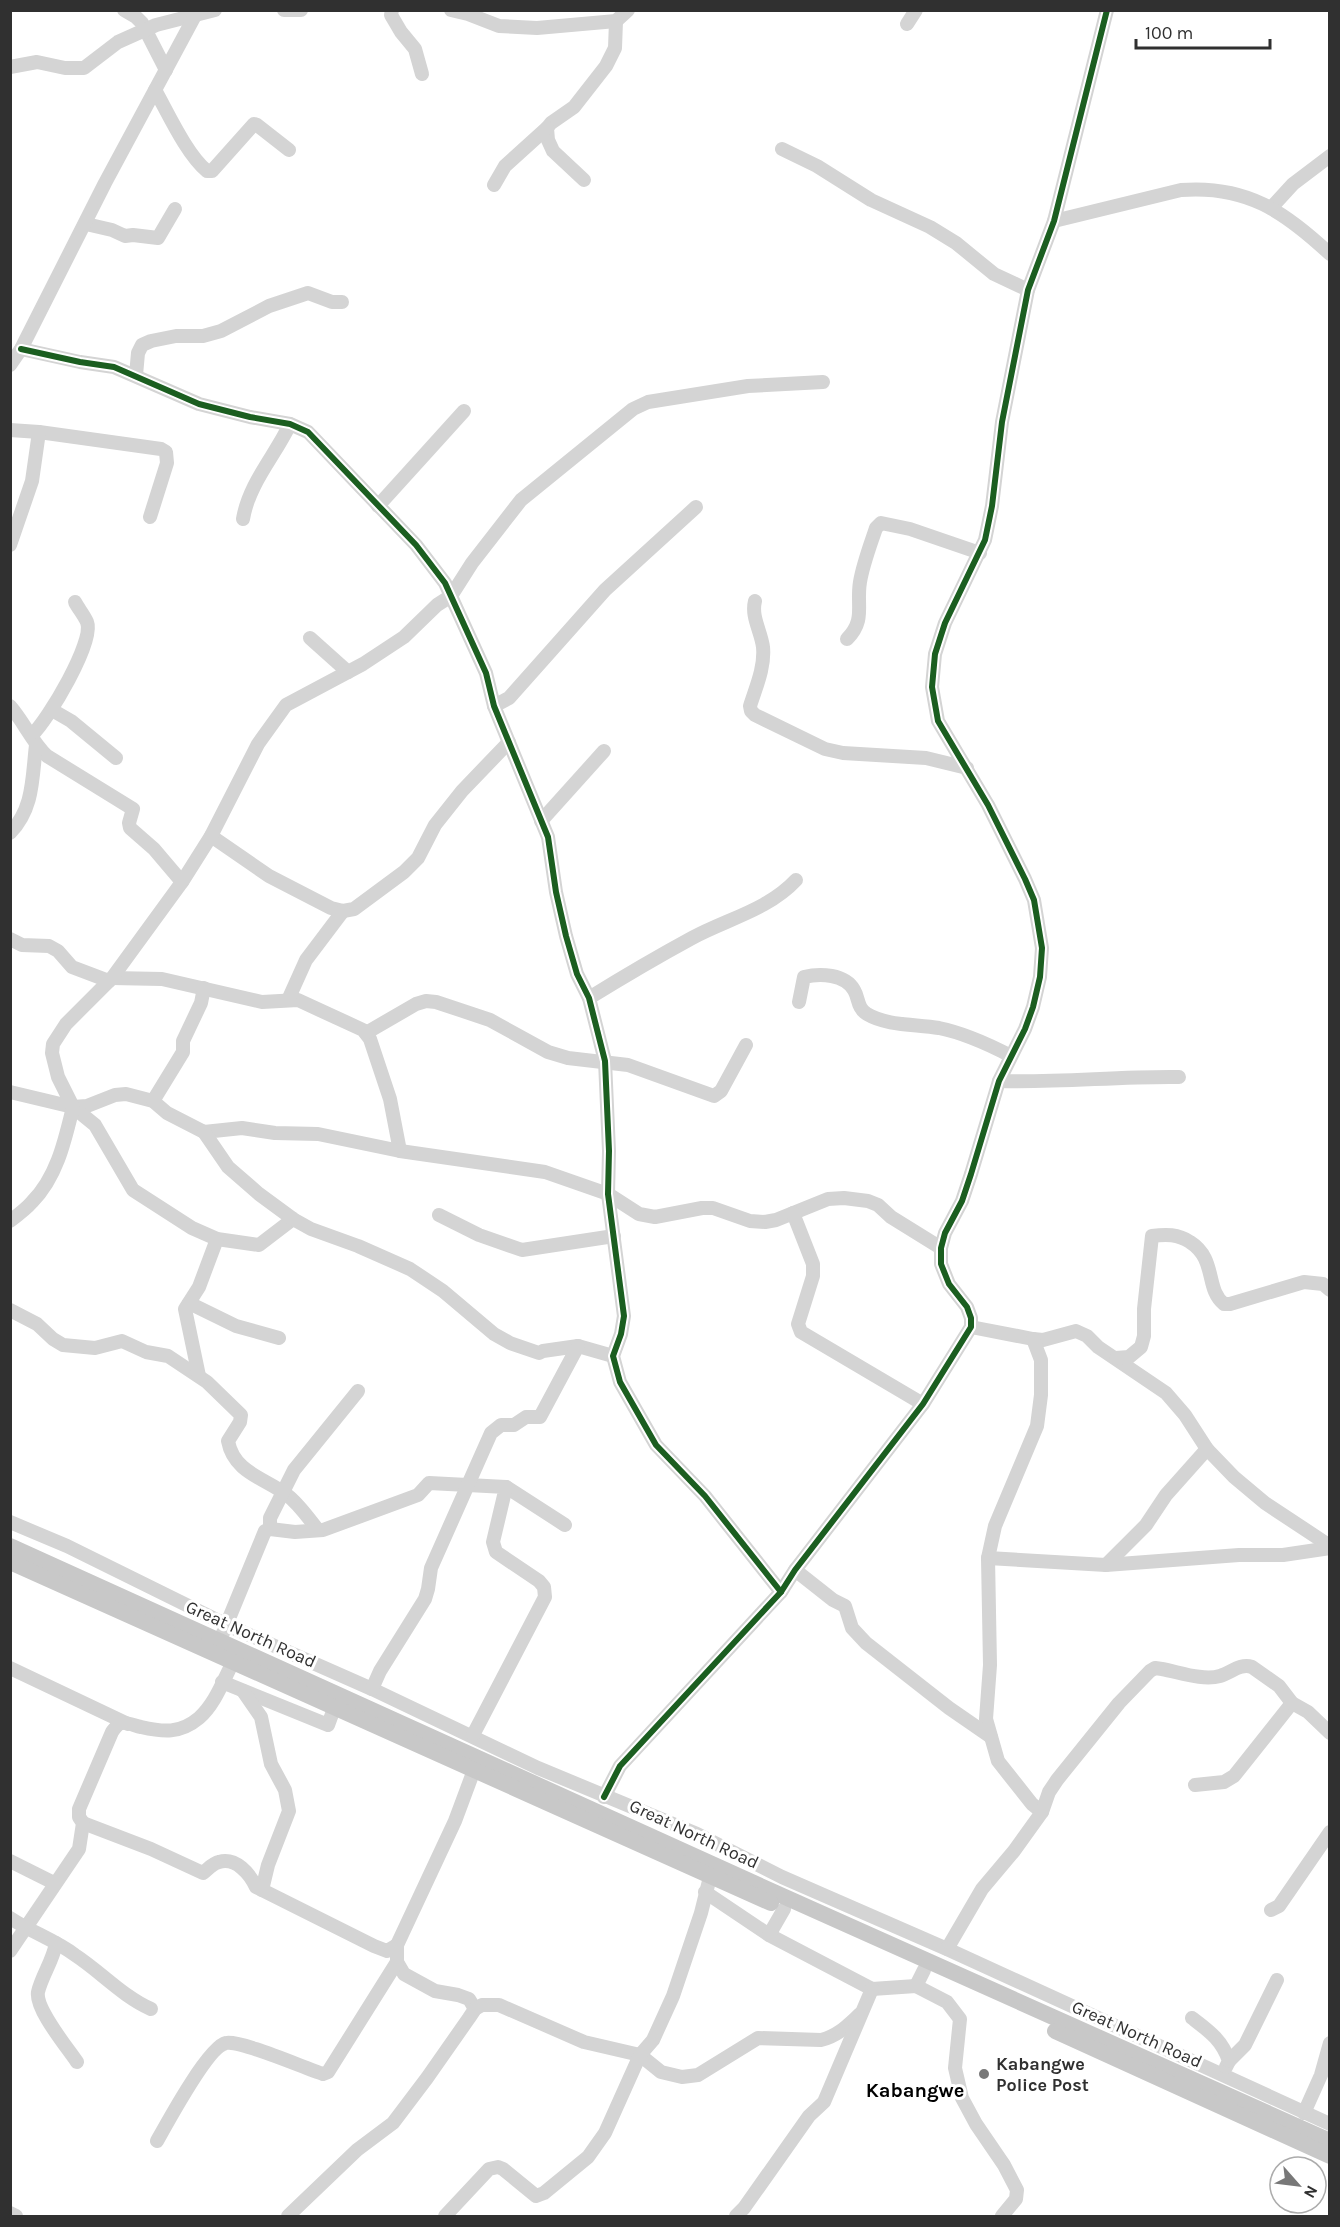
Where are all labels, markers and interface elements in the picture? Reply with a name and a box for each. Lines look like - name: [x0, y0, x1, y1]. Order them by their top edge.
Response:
- scale bar: [1136, 12, 1270, 50]
- text: 100 m: [1145, 22, 1193, 44]
- street label: Great North Road: [182, 1595, 320, 1673]
- street label: Great North Road: [626, 1794, 762, 1874]
- street label: Great North Road: [1068, 1995, 1206, 2073]
- place label: Kabangwe Police Post: [996, 2053, 1089, 2096]
- marker: Kabangwe Police Post: [977, 2067, 991, 2081]
- district label: Kabangwe: [866, 2079, 964, 2102]
- north arrow: [1268, 2155, 1328, 2215]
- text: N: [1300, 2182, 1322, 2201]

